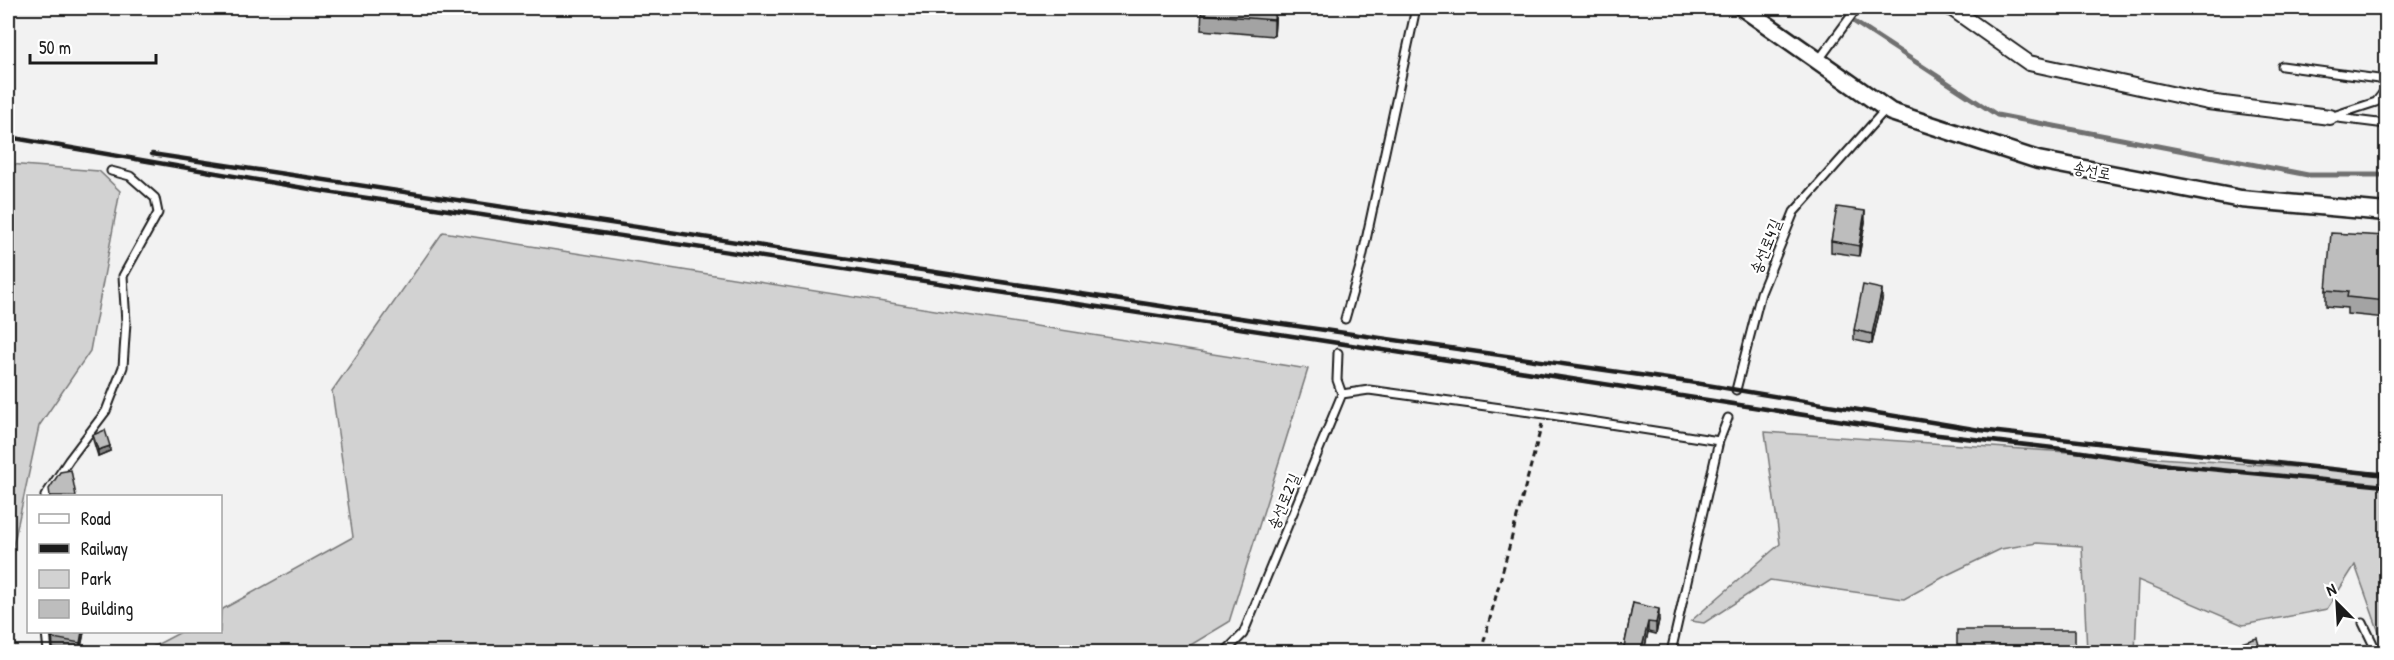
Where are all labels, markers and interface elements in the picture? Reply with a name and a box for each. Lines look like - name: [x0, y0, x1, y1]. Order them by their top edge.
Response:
- scale bar: [30, 27, 156, 65]
- text: 50 m: [39, 35, 71, 60]
- street label: 송선로: [2071, 156, 2113, 184]
- street label: 송선로4길: [1744, 215, 1786, 277]
- street label: 송선로2길: [1261, 469, 1305, 532]
- legend: [27, 495, 222, 633]
- text: Road: [81, 506, 111, 531]
- text: Railway: [81, 536, 128, 561]
- text: Park: [81, 566, 112, 591]
- north arrow: [2307, 573, 2367, 633]
- text: N: [2323, 577, 2340, 601]
- text: Building: [81, 596, 133, 621]

